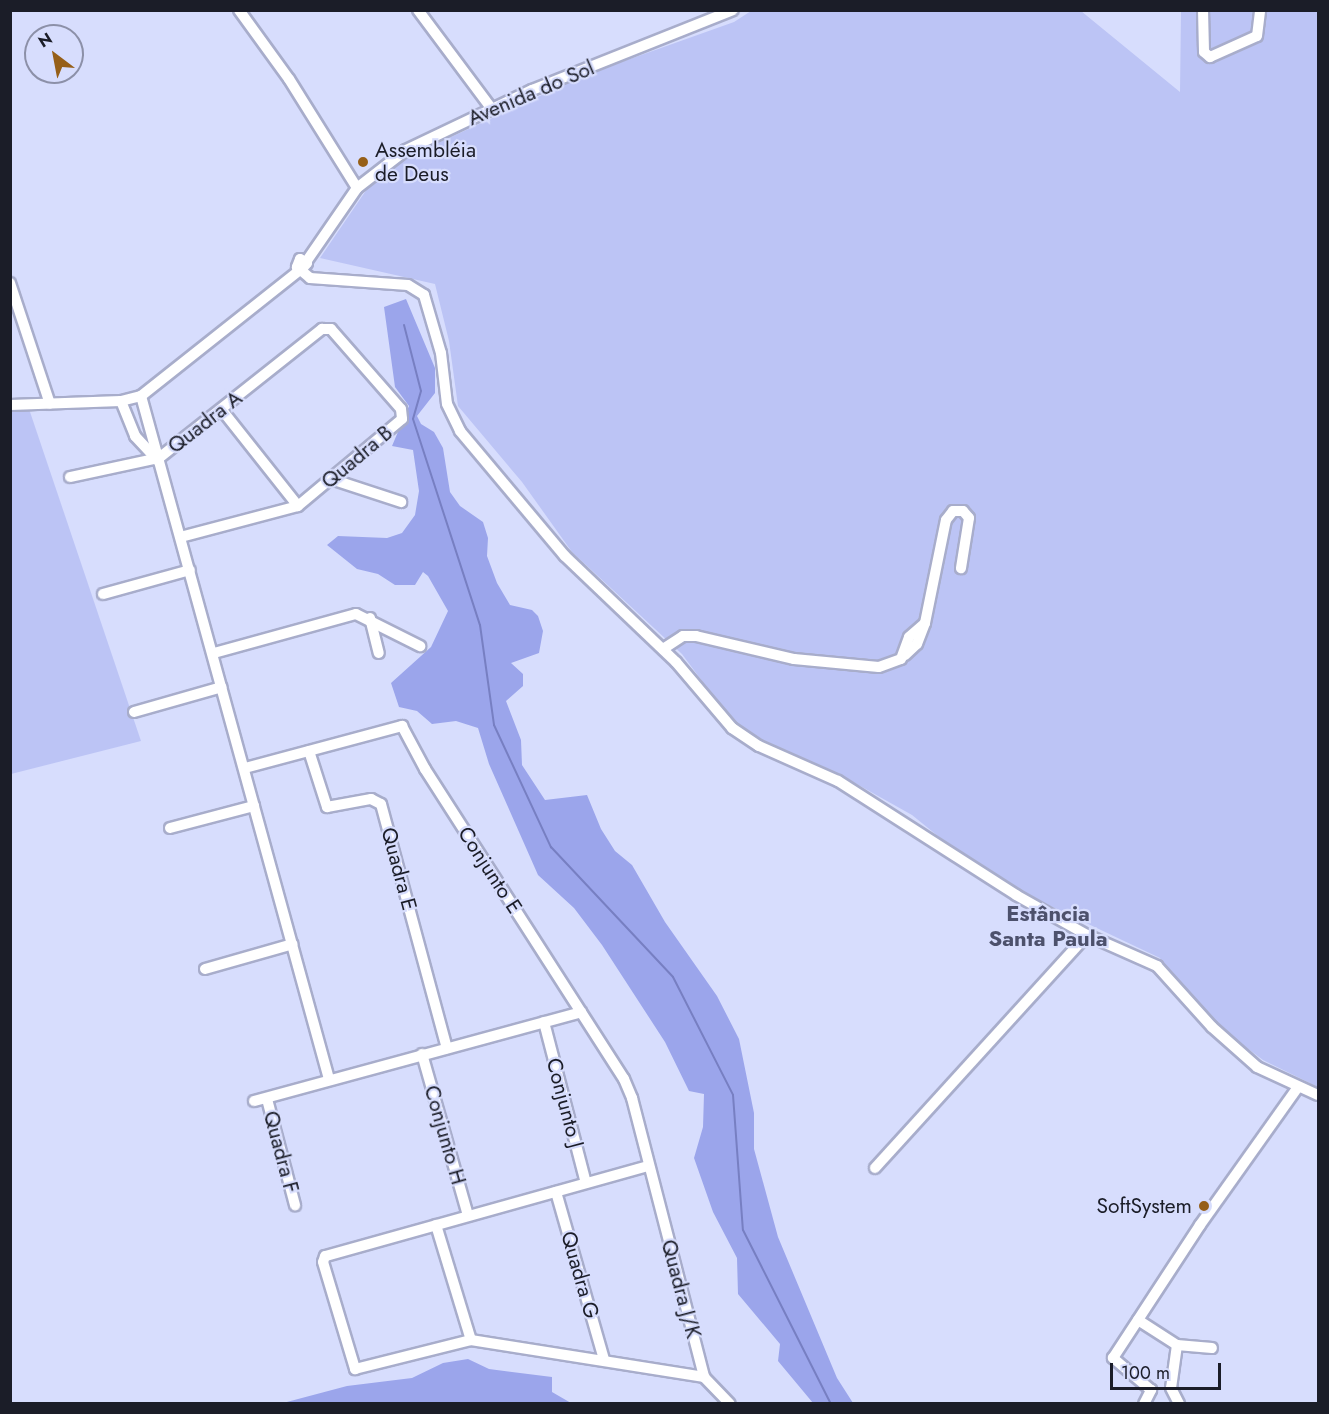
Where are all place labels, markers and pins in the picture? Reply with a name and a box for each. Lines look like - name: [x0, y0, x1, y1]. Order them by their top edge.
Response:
- place label: Assembléia de Deus: [375, 137, 476, 187]
- marker: Assembléia de Deus: [356, 155, 370, 169]
- place label: SoftSystem: [1097, 1193, 1192, 1219]
- marker: SoftSystem: [1197, 1199, 1211, 1213]

